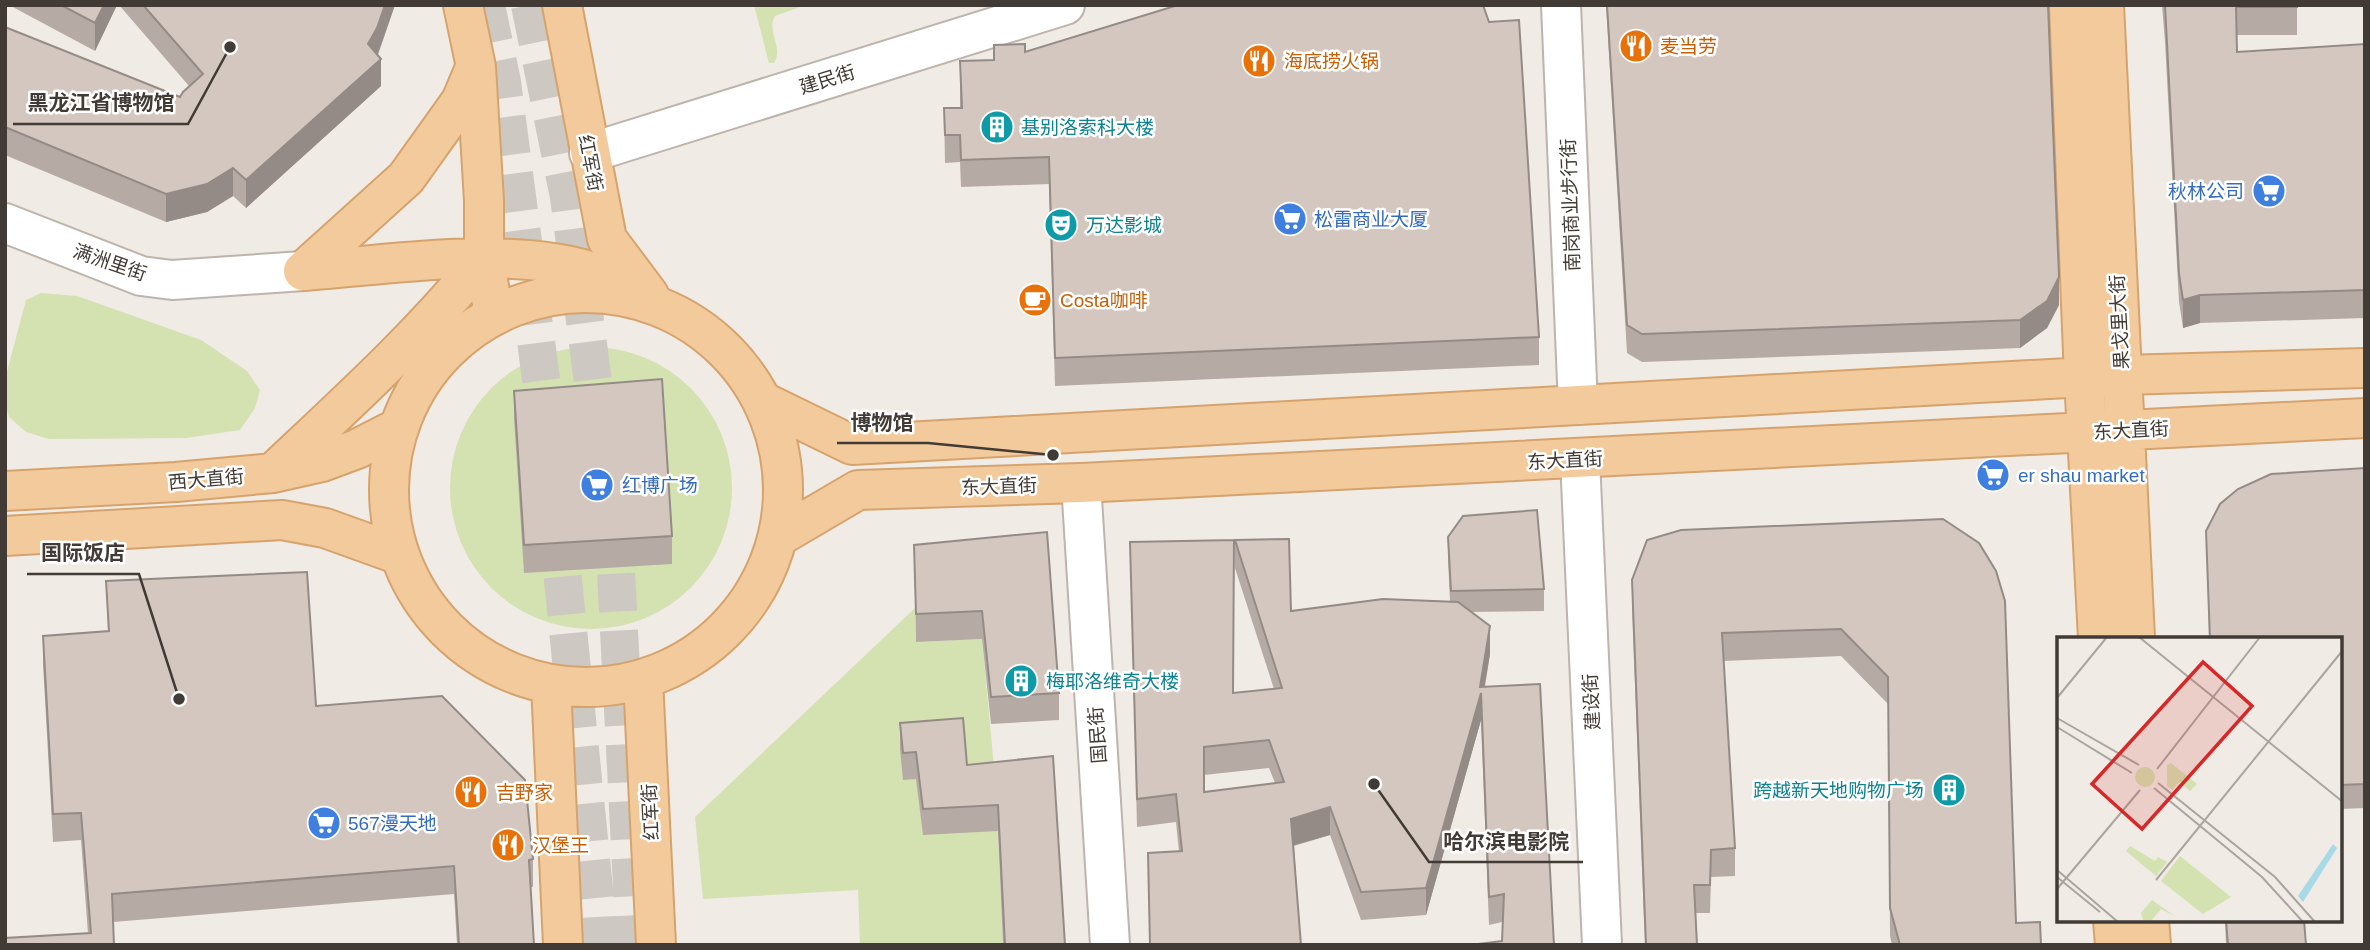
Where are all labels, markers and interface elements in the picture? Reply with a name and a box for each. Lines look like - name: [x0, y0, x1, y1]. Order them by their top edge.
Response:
- restaurant icon: 麦当劳: [1617, 27, 1655, 65]
- place label: 麦当劳: [1660, 36, 1717, 57]
- restaurant icon: 海底捞火锅: [1240, 42, 1278, 80]
- place label: 海底捞火锅: [1284, 51, 1379, 72]
- street label: 建民街: [797, 61, 857, 98]
- callout: 黑龙江省博物馆: [13, 82, 188, 124]
- text: 黑龙江省博物馆: [28, 91, 175, 114]
- building icon: 基别洛索科大楼: [978, 108, 1016, 146]
- place label: 基别洛索科大楼: [1021, 117, 1154, 138]
- street label: 红军街: [575, 133, 606, 193]
- street label: 南岗商业步行街: [1558, 138, 1583, 272]
- supermarket icon: 秋林公司: [2250, 172, 2288, 210]
- place label: 秋林公司: [2168, 181, 2244, 202]
- supermarket icon: 松雷商业大厦: [1271, 200, 1309, 238]
- theatre icon: 万达影城: [1042, 206, 1080, 244]
- place label: 松雷商业大厦: [1314, 209, 1428, 230]
- place label: 万达影城: [1086, 215, 1162, 236]
- street label: 满洲里街: [70, 240, 149, 285]
- street label: 果戈里大街: [2107, 274, 2132, 370]
- cafe icon: Costa咖啡: [1016, 281, 1054, 319]
- place label: Costa咖啡: [1060, 290, 1148, 311]
- callout: 博物馆: [837, 401, 928, 443]
- text: 博物馆: [851, 411, 914, 434]
- street label: 东大直街: [2093, 418, 2170, 443]
- street label: 东大直街: [1527, 448, 1604, 473]
- supermarket icon: er shau market: [1974, 456, 2012, 494]
- place label: er shau market: [2018, 465, 2145, 486]
- street label: 西大直街: [167, 466, 245, 493]
- supermarket icon: 红博广场: [578, 466, 616, 504]
- place label: 红博广场: [622, 475, 698, 496]
- street label: 东大直街: [961, 475, 1037, 498]
- callout: 国际饭店: [27, 532, 139, 574]
- text: 国际饭店: [41, 541, 125, 564]
- inset map: [2057, 637, 2342, 922]
- building icon: 梅耶洛维奇大楼: [1002, 662, 1040, 700]
- place label: 梅耶洛维奇大楼: [1046, 671, 1179, 692]
- street label: 建设街: [1580, 673, 1603, 731]
- street label: 国民街: [1085, 706, 1110, 764]
- building icon: 跨越新天地购物广场: [1930, 771, 1968, 809]
- restaurant icon: 吉野家: [452, 773, 490, 811]
- place label: 跨越新天地购物广场: [1753, 780, 1924, 801]
- place label: 吉野家: [496, 782, 553, 803]
- street label: 红军街: [639, 783, 662, 841]
- supermarket icon: 567漫天地: [305, 804, 343, 842]
- place label: 567漫天地: [348, 813, 437, 834]
- callout: 哈尔滨电影院: [1429, 820, 1583, 862]
- restaurant icon: 汉堡王: [489, 826, 527, 864]
- text: 哈尔滨电影院: [1443, 830, 1569, 853]
- place label: 汉堡王: [532, 835, 589, 856]

